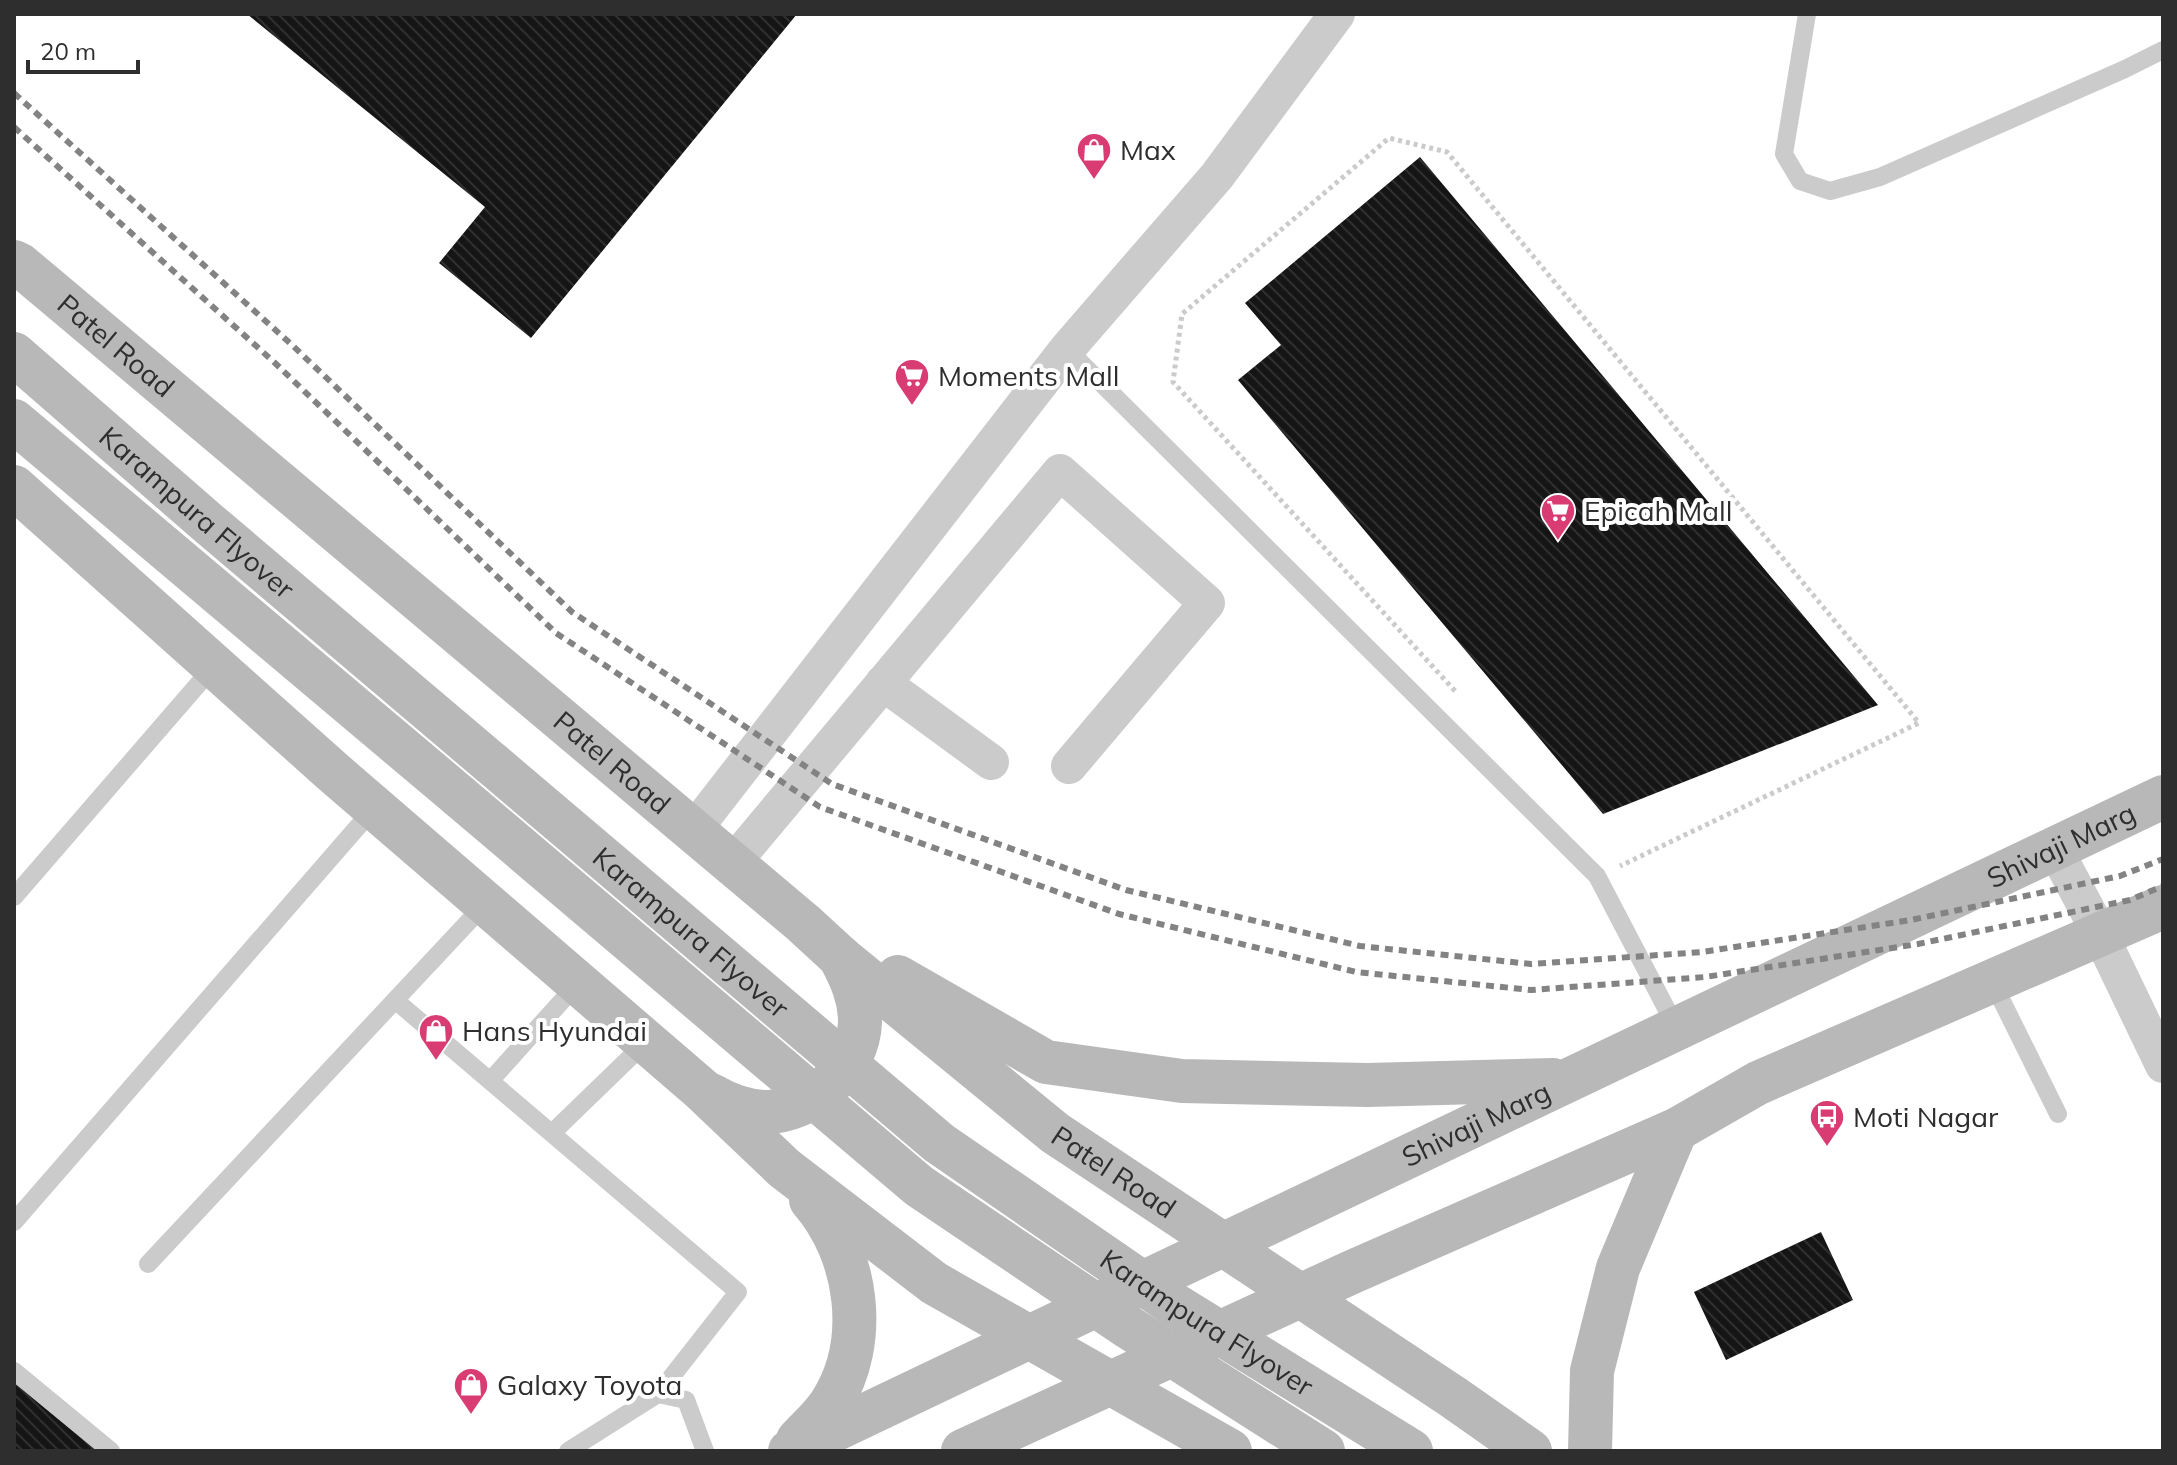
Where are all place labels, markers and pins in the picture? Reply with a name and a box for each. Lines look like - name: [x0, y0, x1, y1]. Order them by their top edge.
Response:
- shop icon: Max: [1075, 131, 1113, 181]
- place label: Max: [1120, 132, 1176, 167]
- supermarket icon: Moments Mall: [893, 357, 931, 407]
- place label: Moments Mall: [938, 358, 1119, 393]
- supermarket icon: Epicah Mall: [1539, 492, 1577, 542]
- place label: Epicah Mall: [1584, 493, 1732, 528]
- shop icon: Hans Hyundai: [417, 1012, 455, 1062]
- place label: Hans Hyundai: [462, 1013, 647, 1048]
- bus stop icon: Moti Nagar: [1808, 1098, 1846, 1148]
- place label: Moti Nagar: [1853, 1099, 1999, 1134]
- shop icon: Galaxy Toyota: [452, 1366, 490, 1416]
- place label: Galaxy Toyota: [497, 1367, 682, 1402]

